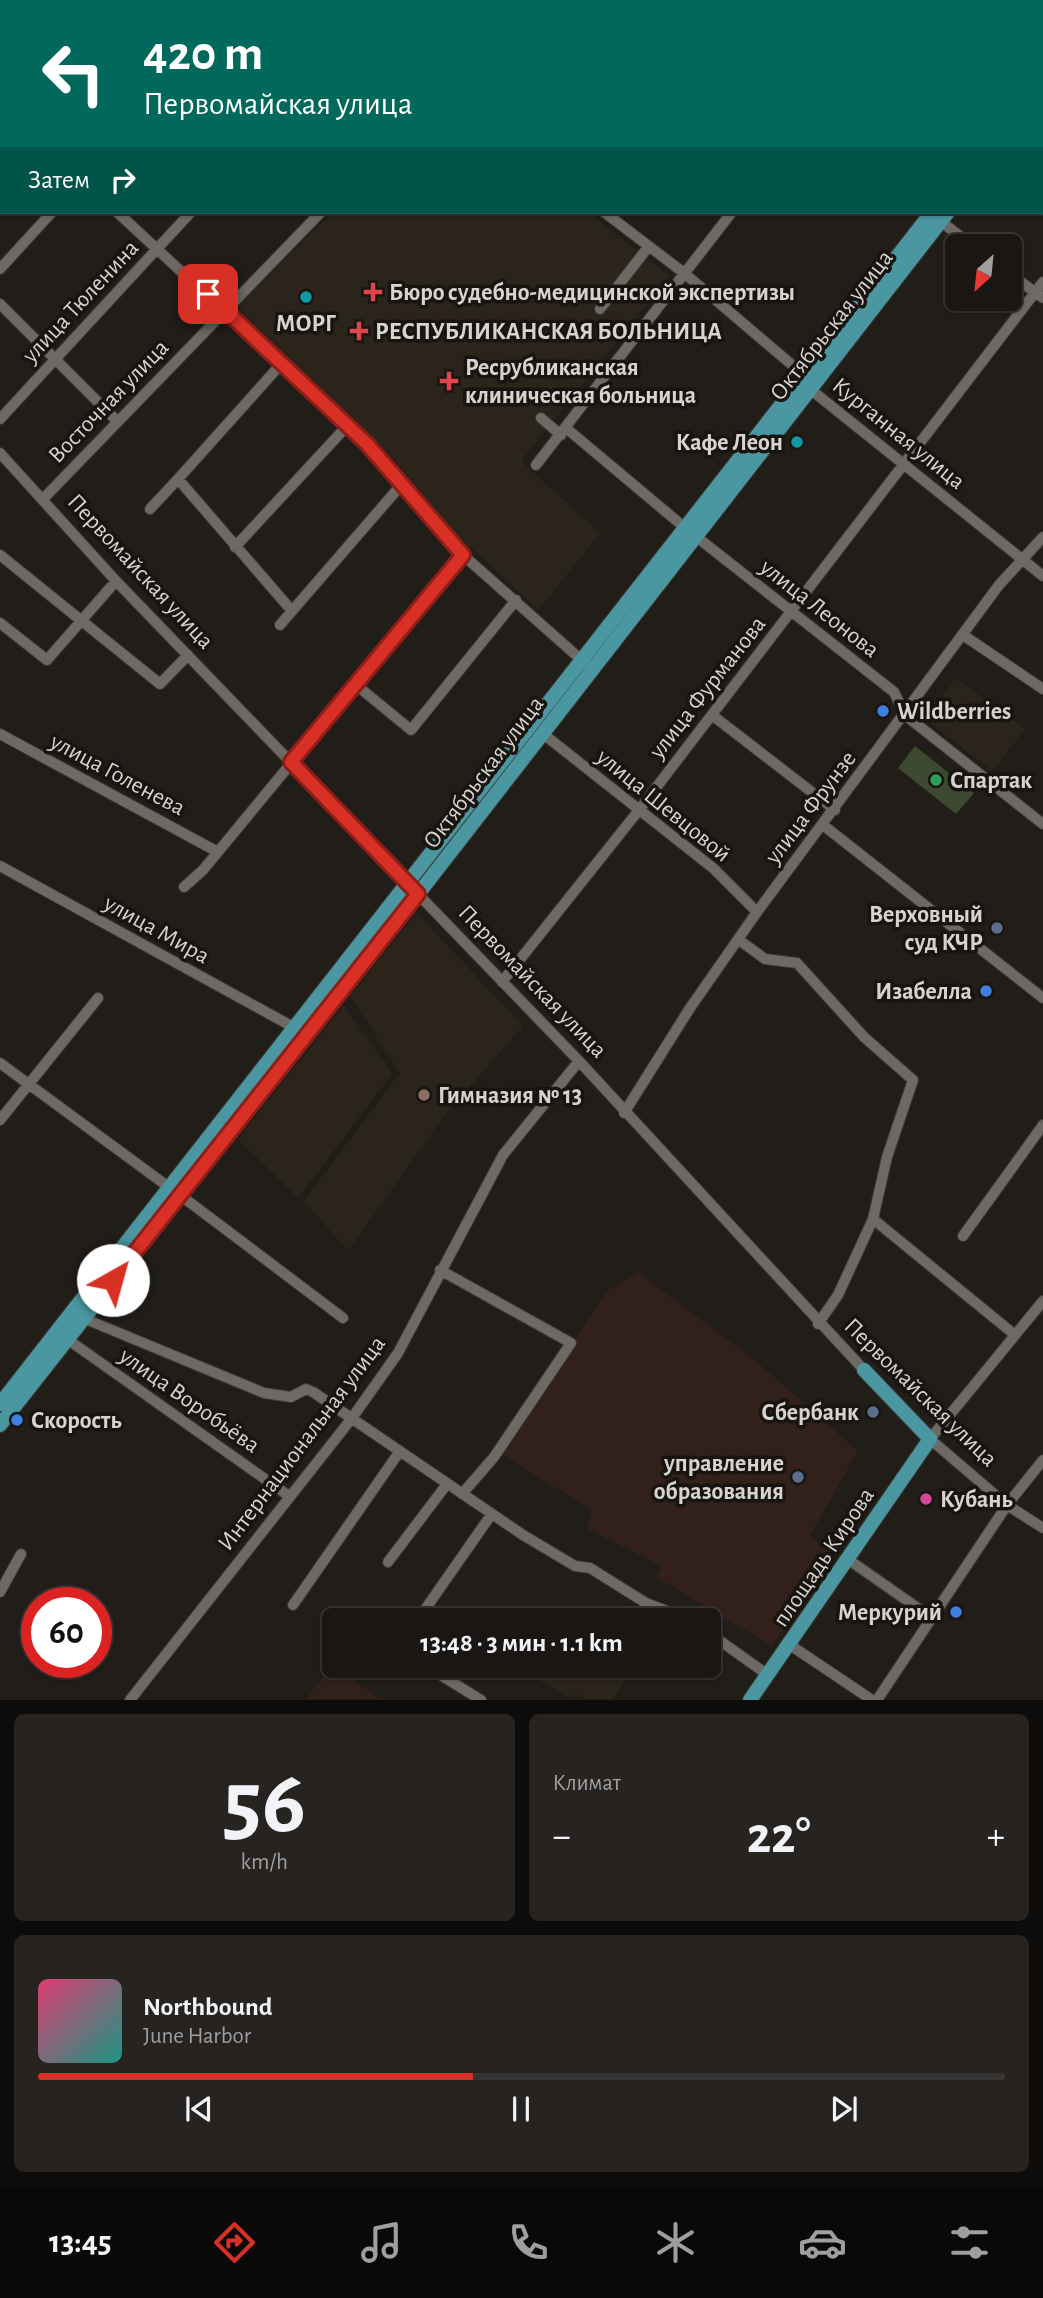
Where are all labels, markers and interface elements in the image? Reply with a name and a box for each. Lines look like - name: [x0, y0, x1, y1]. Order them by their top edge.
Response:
- icon: left: [28, 28, 119, 119]
- text: 420 m: [143, 30, 263, 79]
- text: Первомайская улица: [143, 88, 413, 120]
- icon: right: [104, 161, 142, 199]
- text: Затем: [28, 167, 90, 193]
- north arrow: [945, 234, 1022, 312]
- map controls: [945, 234, 1022, 311]
- street label: улица Тюленина: [17, 236, 143, 368]
- street label: Октябрьская улица: [766, 246, 898, 405]
- pin: [178, 264, 238, 324]
- icon: arrive: [189, 275, 227, 313]
- place label: Бюро судебно-медицинской экспертизы: [389, 281, 795, 305]
- marker: Бюро судебно-медицинской экспертизы: [363, 282, 383, 302]
- marker: МОРГ: [298, 289, 314, 305]
- place label: МОРГ: [276, 312, 336, 336]
- place label: РЕСПУБЛИКАНСКАЯ БОЛЬНИЦА: [375, 320, 722, 344]
- marker: РЕСПУБЛИКАНСКАЯ БОЛЬНИЦА: [349, 321, 369, 341]
- street label: Восточная улица: [44, 335, 173, 468]
- place label: Ресрубликанская клиническая больница: [465, 356, 696, 408]
- marker: Ресрубликанская клиническая больница: [439, 371, 459, 391]
- street label: Курганная улица: [827, 373, 969, 494]
- place label: Кафе Леон: [676, 431, 783, 455]
- marker: Кафе Леон: [789, 434, 805, 450]
- street label: Первомайская улица: [63, 490, 218, 654]
- street label: улица Леонова: [755, 555, 883, 662]
- street label: улица Фурманова: [644, 612, 771, 764]
- street label: Октябрьская улица: [419, 692, 549, 853]
- place label: Wildberries: [897, 700, 1011, 724]
- marker: Wildberries: [875, 703, 891, 719]
- street label: улица Голенева: [45, 729, 189, 820]
- street label: улица Шевцовой: [591, 744, 735, 867]
- street label: улица Фрунзе: [760, 747, 861, 869]
- place label: Спартак: [950, 769, 1032, 793]
- marker: Спартак: [928, 772, 944, 788]
- street label: улица Мира: [99, 891, 213, 969]
- street label: Первомайская улица: [453, 901, 611, 1063]
- place label: Верховный суд КЧР: [869, 903, 983, 955]
- marker: Верховный суд КЧР: [989, 920, 1005, 936]
- place label: Изабелла: [875, 980, 972, 1004]
- marker: Изабелла: [978, 983, 994, 999]
- place label: Гимназия № 13: [438, 1084, 582, 1108]
- marker: Гимназия № 13: [416, 1087, 432, 1103]
- position arrow: [76, 1243, 150, 1317]
- street label: Первомайская улица: [839, 1314, 1001, 1472]
- street label: Интернациональная улица: [213, 1332, 390, 1555]
- street label: улица Воробьёва: [114, 1343, 264, 1458]
- place label: Сбербанк: [761, 1401, 859, 1425]
- marker: Сбербанк: [865, 1404, 881, 1420]
- place label: Скорость: [31, 1409, 122, 1433]
- marker: Скорость: [9, 1412, 25, 1428]
- place label: управление образования: [654, 1452, 784, 1504]
- marker: управление образования: [790, 1469, 806, 1485]
- street label: площадь Кирова: [769, 1484, 879, 1631]
- place label: Кубань: [940, 1488, 1013, 1512]
- marker: Кубань: [918, 1491, 934, 1507]
- speed limit sign: 60: [21, 1587, 112, 1678]
- place label: Меркурий: [838, 1601, 942, 1625]
- marker: Меркурий: [948, 1604, 964, 1620]
- text: 13:48 · 3 мин · 1.1 km: [420, 1630, 623, 1656]
- text: 56: [223, 1758, 306, 1849]
- text: Климат: [553, 1772, 621, 1795]
- text: 22°: [747, 1810, 811, 1862]
- text: −: [553, 1818, 571, 1856]
- text: +: [987, 1818, 1005, 1856]
- text: km/h: [241, 1851, 288, 1874]
- text: Northbound: [143, 1994, 272, 2020]
- text: June Harbor: [143, 2025, 251, 2048]
- icon: previous: [180, 2090, 218, 2128]
- icon: pause: [502, 2090, 540, 2128]
- icon: next: [825, 2090, 863, 2128]
- icon: directions: [210, 2218, 259, 2267]
- icon: music: [357, 2218, 406, 2267]
- icon: phone: [504, 2218, 553, 2267]
- icon: climate: [651, 2218, 700, 2267]
- icon: car: [798, 2218, 847, 2267]
- icon: filters: [945, 2218, 994, 2267]
- text: 13:45: [49, 2226, 112, 2258]

